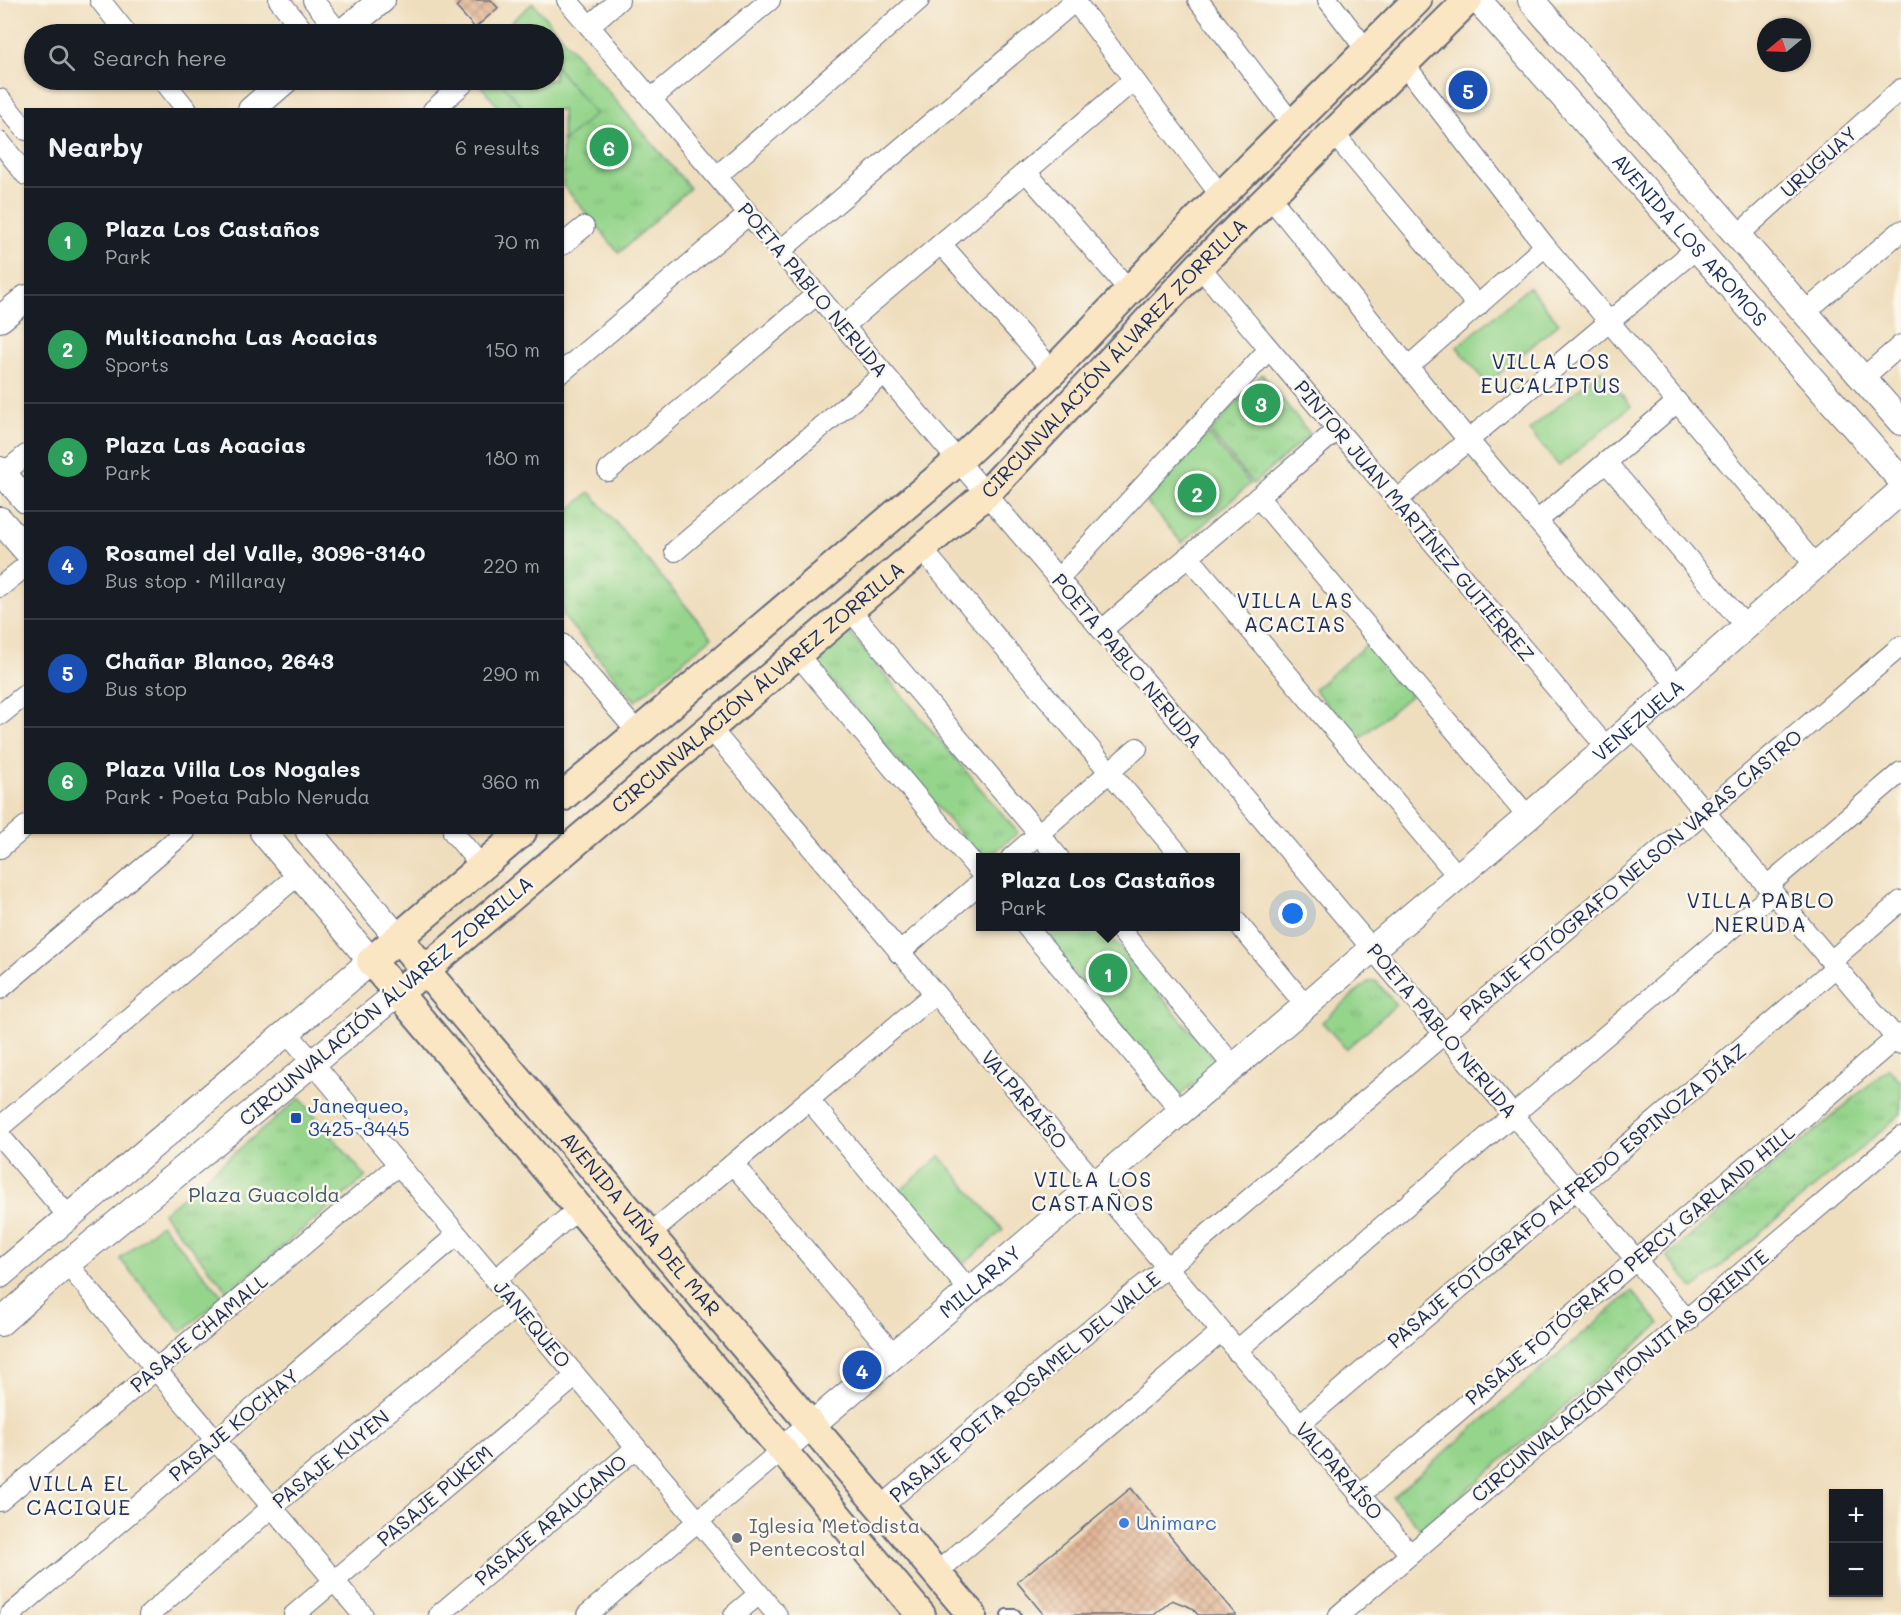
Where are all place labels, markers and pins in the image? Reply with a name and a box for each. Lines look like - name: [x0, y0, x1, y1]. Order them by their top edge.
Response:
- pin: 5: [1448, 68, 1488, 112]
- pin: 6: [590, 124, 628, 170]
- pin: 3: [1242, 380, 1280, 426]
- pin: 2: [1178, 470, 1216, 516]
- pin: 1: [1088, 950, 1128, 996]
- place label: Janequeo, 3425-3445: [308, 1092, 410, 1141]
- marker: Janequeo, 3425-3445: [289, 1111, 303, 1125]
- pin: 4: [842, 1348, 882, 1392]
- place label: Unimarc: [1136, 1509, 1217, 1535]
- place label: Iglesia Metodista Pentecostal: [749, 1512, 920, 1561]
- marker: Unimarc: [1117, 1516, 1131, 1530]
- marker: Iglesia Metodista Pentecostal: [730, 1531, 744, 1545]

